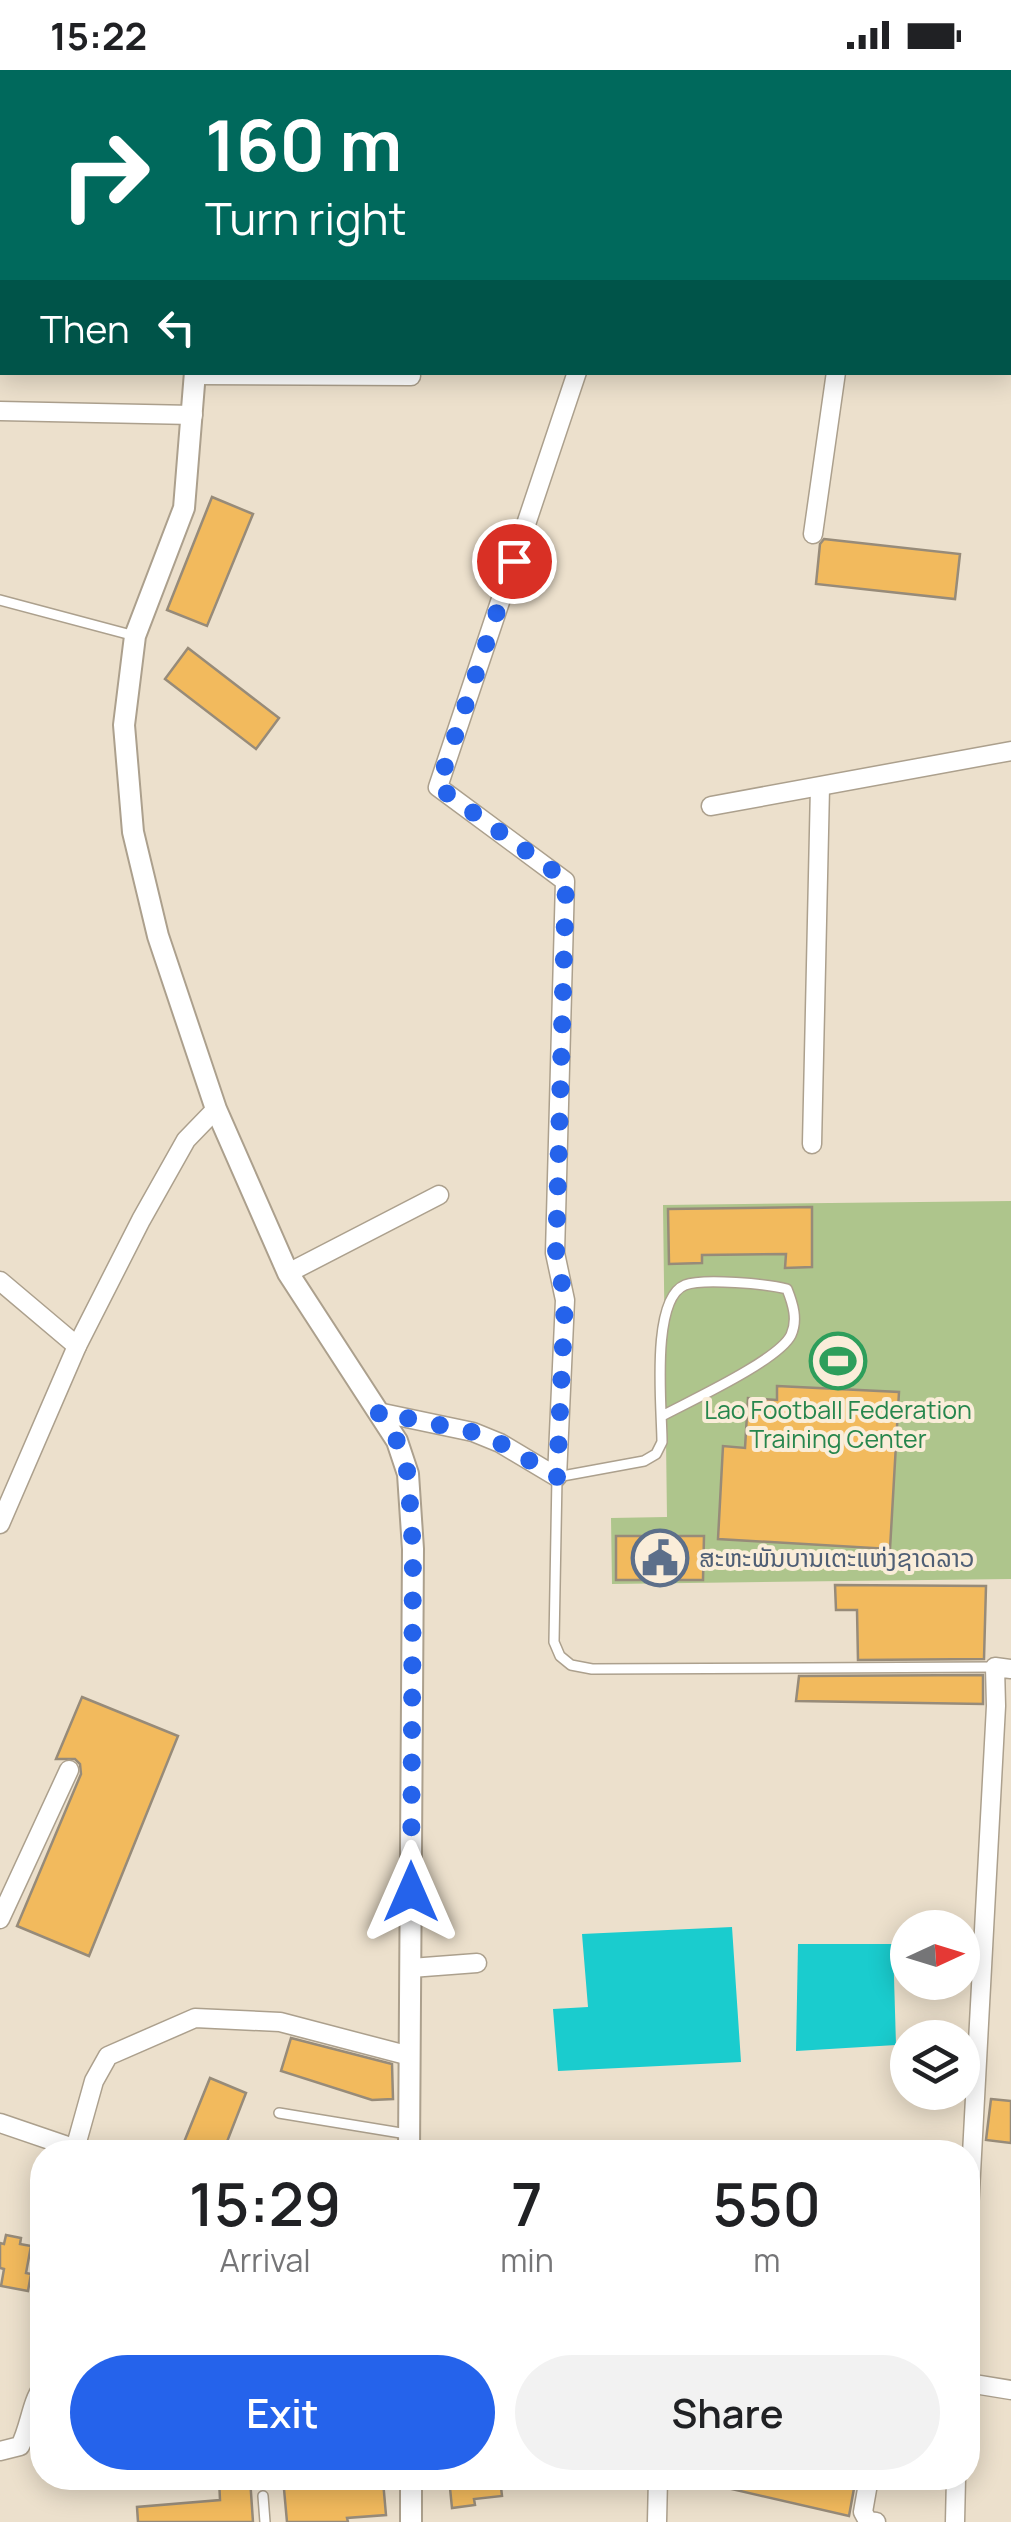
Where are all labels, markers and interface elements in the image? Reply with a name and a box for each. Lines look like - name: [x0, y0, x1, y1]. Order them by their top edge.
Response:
- text: 15:22: [50, 9, 147, 61]
- text: 160 m: [205, 96, 402, 192]
- icon: right: [40, 110, 170, 240]
- text: Turn right: [205, 187, 406, 249]
- icon: left: [149, 300, 204, 355]
- text: Then: [40, 302, 129, 354]
- pin: [472, 519, 557, 604]
- icon: arrive: [487, 534, 542, 589]
- sports icon: Lao Football Federation Training Center: [808, 1331, 868, 1391]
- place label: Lao Football Federation Training Center: [704, 1392, 972, 1456]
- public building icon: ສະຫະພັນບານເຕະແຫ່ງຊາດລາວ: [630, 1528, 690, 1588]
- place label: ສະຫະພັນບານເຕະແຫ່ງຊາດລາວ: [699, 1540, 975, 1575]
- position arrow: [359, 1840, 463, 1944]
- north arrow: [890, 1910, 980, 2000]
- map controls: [890, 1910, 980, 2110]
- button: layers: [890, 2020, 980, 2110]
- text: 15:29: [189, 2162, 341, 2244]
- text: 7: [511, 2162, 543, 2244]
- text: 550: [713, 2162, 821, 2244]
- text: Arrival: [219, 2238, 311, 2282]
- text: min: [500, 2238, 554, 2282]
- text: m: [753, 2238, 780, 2282]
- button: Exit: [70, 2355, 495, 2470]
- button: Share: [515, 2355, 940, 2470]

